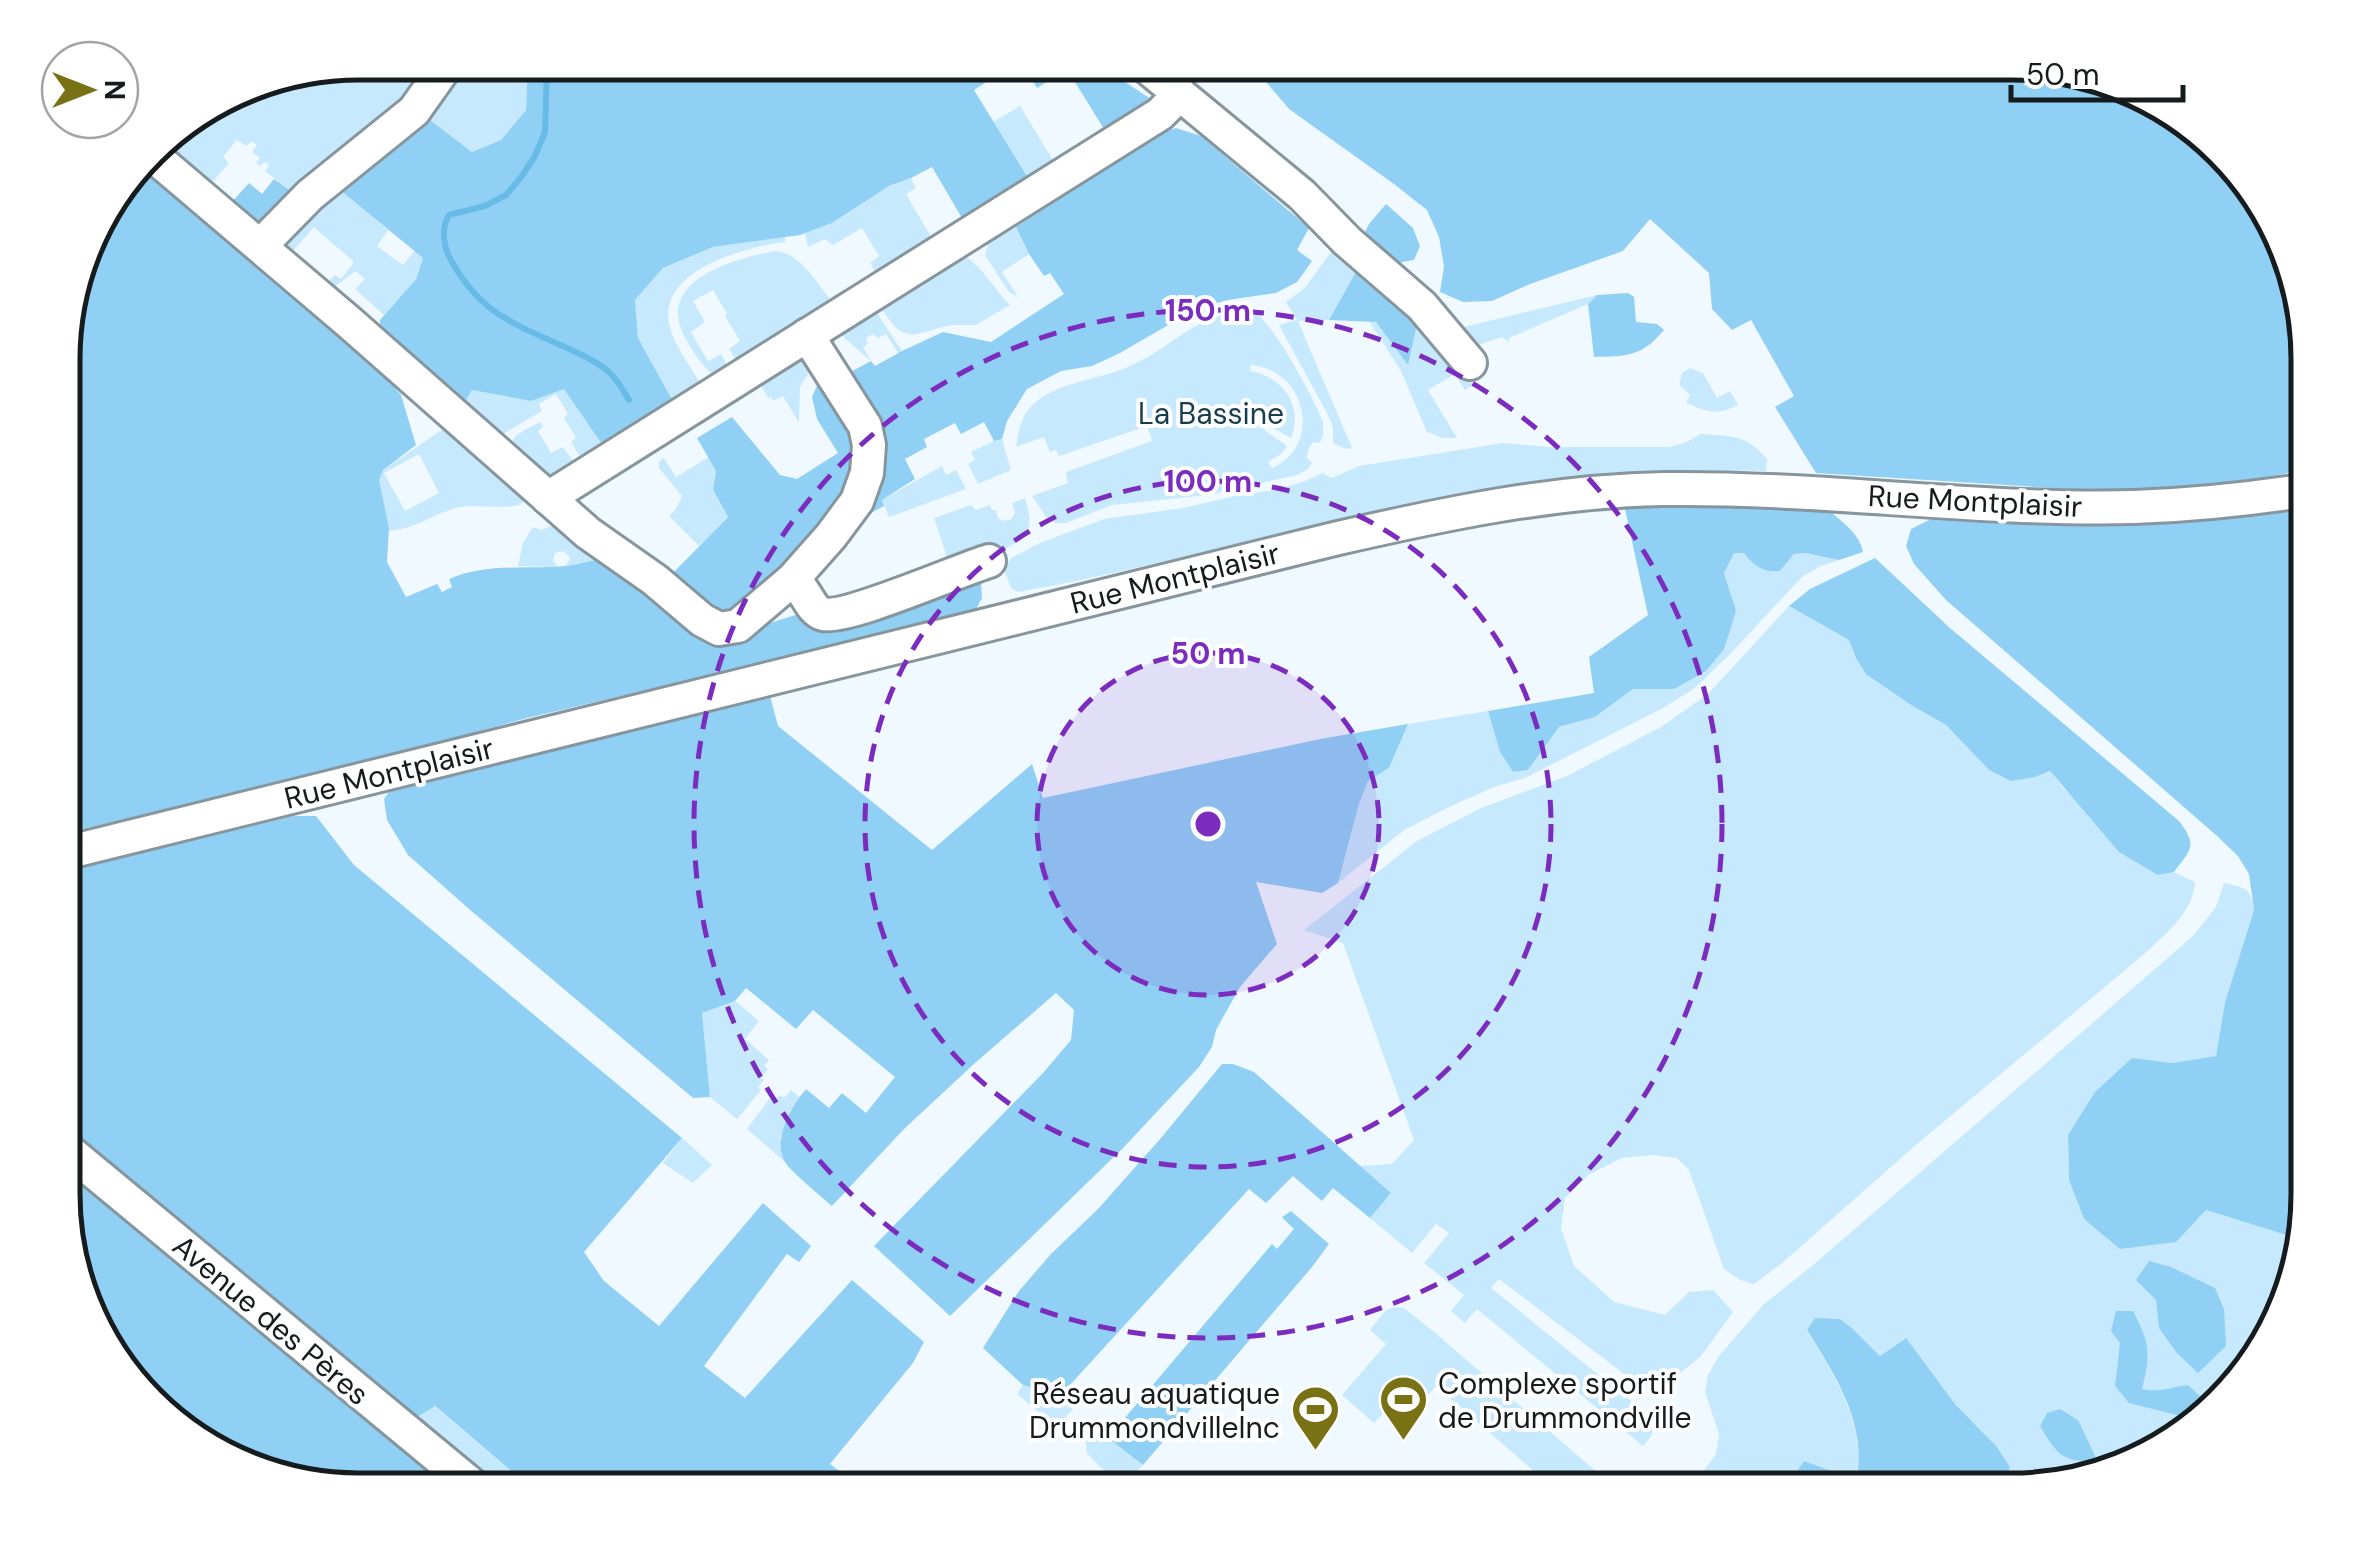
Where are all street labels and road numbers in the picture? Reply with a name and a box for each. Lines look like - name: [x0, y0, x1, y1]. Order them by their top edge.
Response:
- street label: Rue Montplaisir: [1867, 476, 2083, 526]
- street label: Rue Montplaisir: [1066, 533, 1284, 623]
- street label: Rue Montplaisir: [280, 728, 498, 818]
- street label: Avenue des Pères: [165, 1226, 377, 1414]

